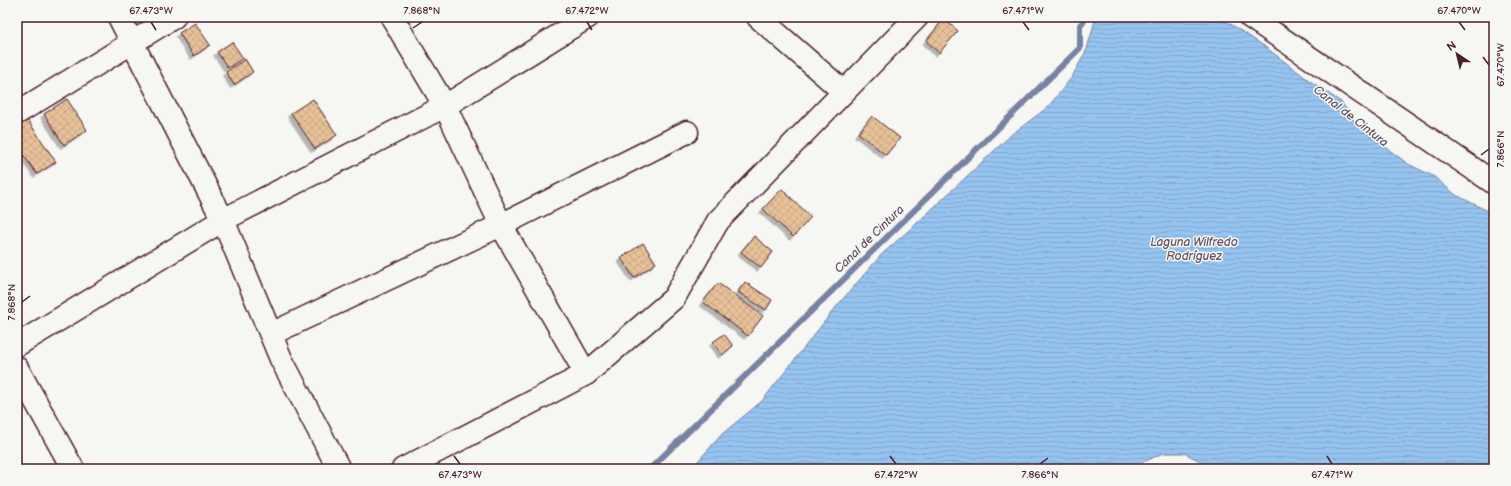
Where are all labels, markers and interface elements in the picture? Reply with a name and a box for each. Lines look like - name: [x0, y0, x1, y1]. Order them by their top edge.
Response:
- text: 67.473°W: [129, 5, 173, 17]
- text: 7.868°N: [404, 5, 440, 17]
- text: 67.472°W: [565, 5, 609, 17]
- text: 67.471°W: [1002, 5, 1044, 17]
- text: 67.470°W: [1437, 5, 1481, 17]
- north arrow: [1437, 34, 1477, 74]
- text: N: [1444, 39, 1459, 54]
- text: 67.470°W: [1495, 43, 1507, 87]
- water label: Canal de Cintura: [1310, 82, 1391, 150]
- text: 7.866°N: [1495, 131, 1507, 167]
- water label: Canal de Cintura: [831, 202, 907, 276]
- water label: Laguna Wilfredo Rodríguez: [1150, 235, 1238, 264]
- text: 7.868°N: [6, 284, 18, 320]
- text: 67.473°W: [438, 469, 482, 481]
- text: 67.472°W: [874, 469, 918, 481]
- text: 7.866°N: [1022, 469, 1058, 481]
- text: 67.471°W: [1311, 469, 1353, 481]

